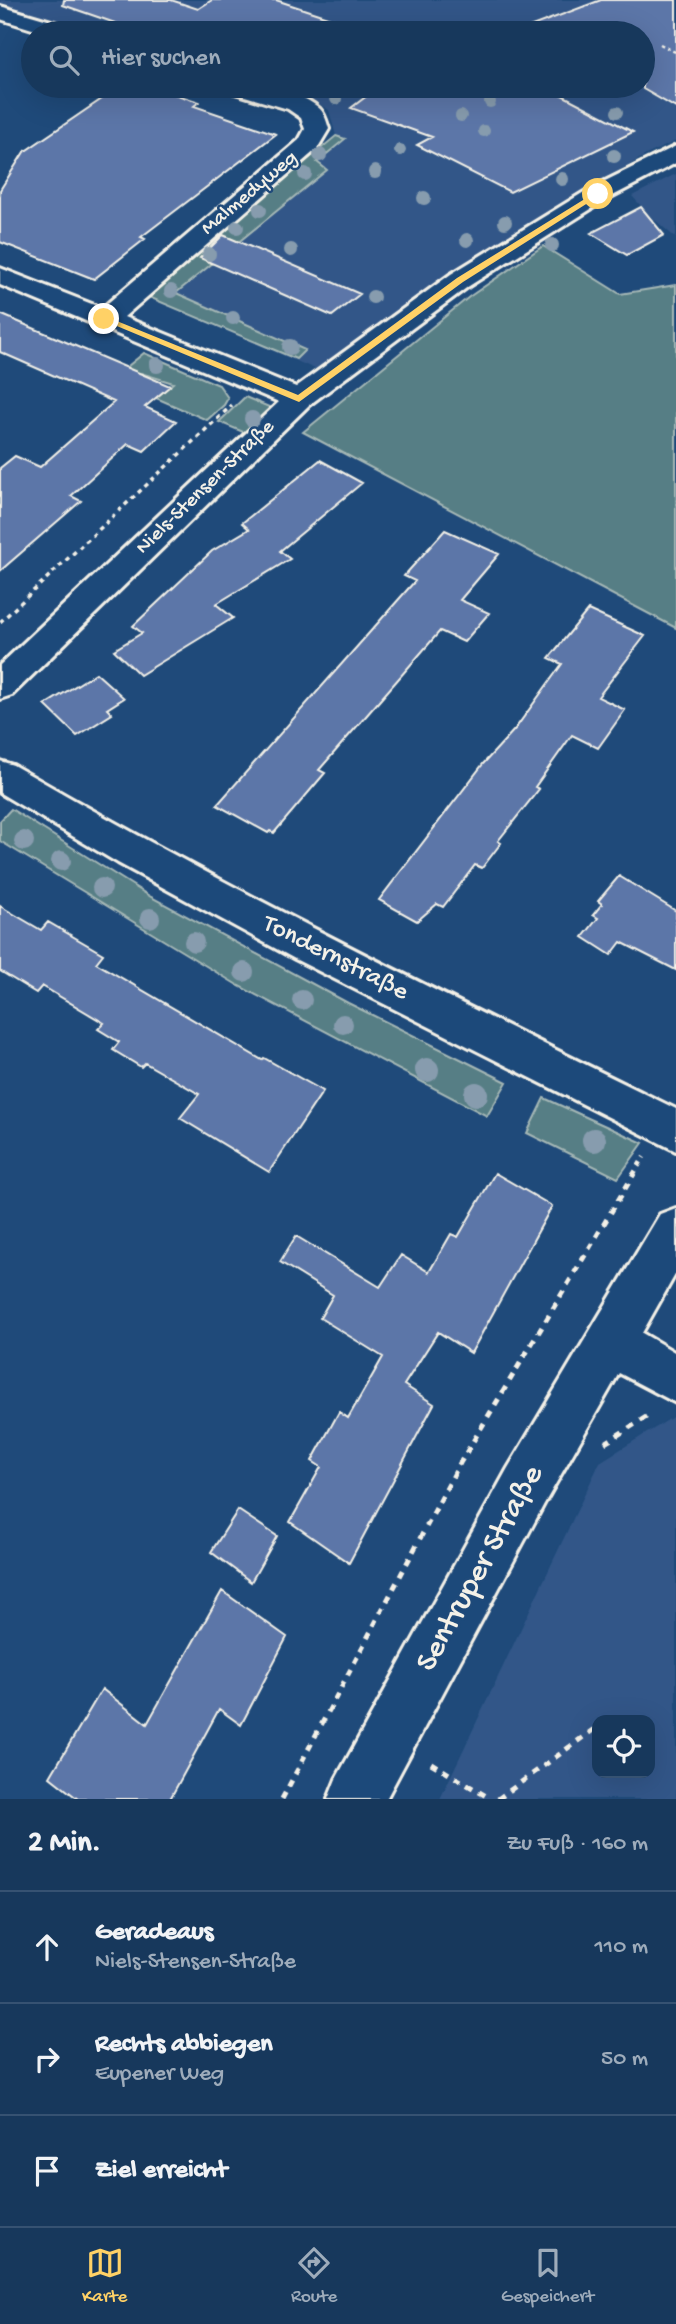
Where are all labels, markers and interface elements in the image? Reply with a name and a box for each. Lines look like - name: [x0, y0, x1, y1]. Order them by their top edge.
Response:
- search box: [21, 21, 655, 98]
- icon: search: [45, 41, 83, 79]
- text: Hier suchen: [101, 44, 221, 75]
- street label: Malmedyweg: [197, 146, 303, 242]
- route start: [582, 178, 613, 209]
- route end: [88, 303, 119, 334]
- street label: Niels-Stensen-Straße: [131, 415, 281, 561]
- street label: Tondernstraße: [255, 908, 413, 1009]
- street label: Sentruper Straße: [409, 1459, 554, 1679]
- map controls: [592, 1715, 655, 1778]
- button: locate: [592, 1715, 655, 1778]
- text: 2 Min.: [28, 1827, 101, 1862]
- text: Zu Fuß · 160 m: [506, 1831, 648, 1858]
- text: Geradeaus: [95, 1918, 213, 1949]
- icon: ahead: [28, 1928, 66, 1966]
- text: 110 m: [595, 1934, 648, 1961]
- text: Niels-Stensen-Straße: [95, 1949, 296, 1976]
- text: Rechts abbiegen: [95, 2030, 273, 2061]
- icon: right: [28, 2040, 66, 2078]
- text: 50 m: [601, 2046, 648, 2073]
- text: Eupener Weg: [95, 2061, 224, 2088]
- icon: arrive: [28, 2152, 66, 2190]
- text: Ziel erreicht: [95, 2156, 227, 2187]
- tab: Karte: [82, 2244, 127, 2309]
- tab: Route: [291, 2244, 337, 2309]
- tab: Gespeichert: [501, 2244, 594, 2309]

